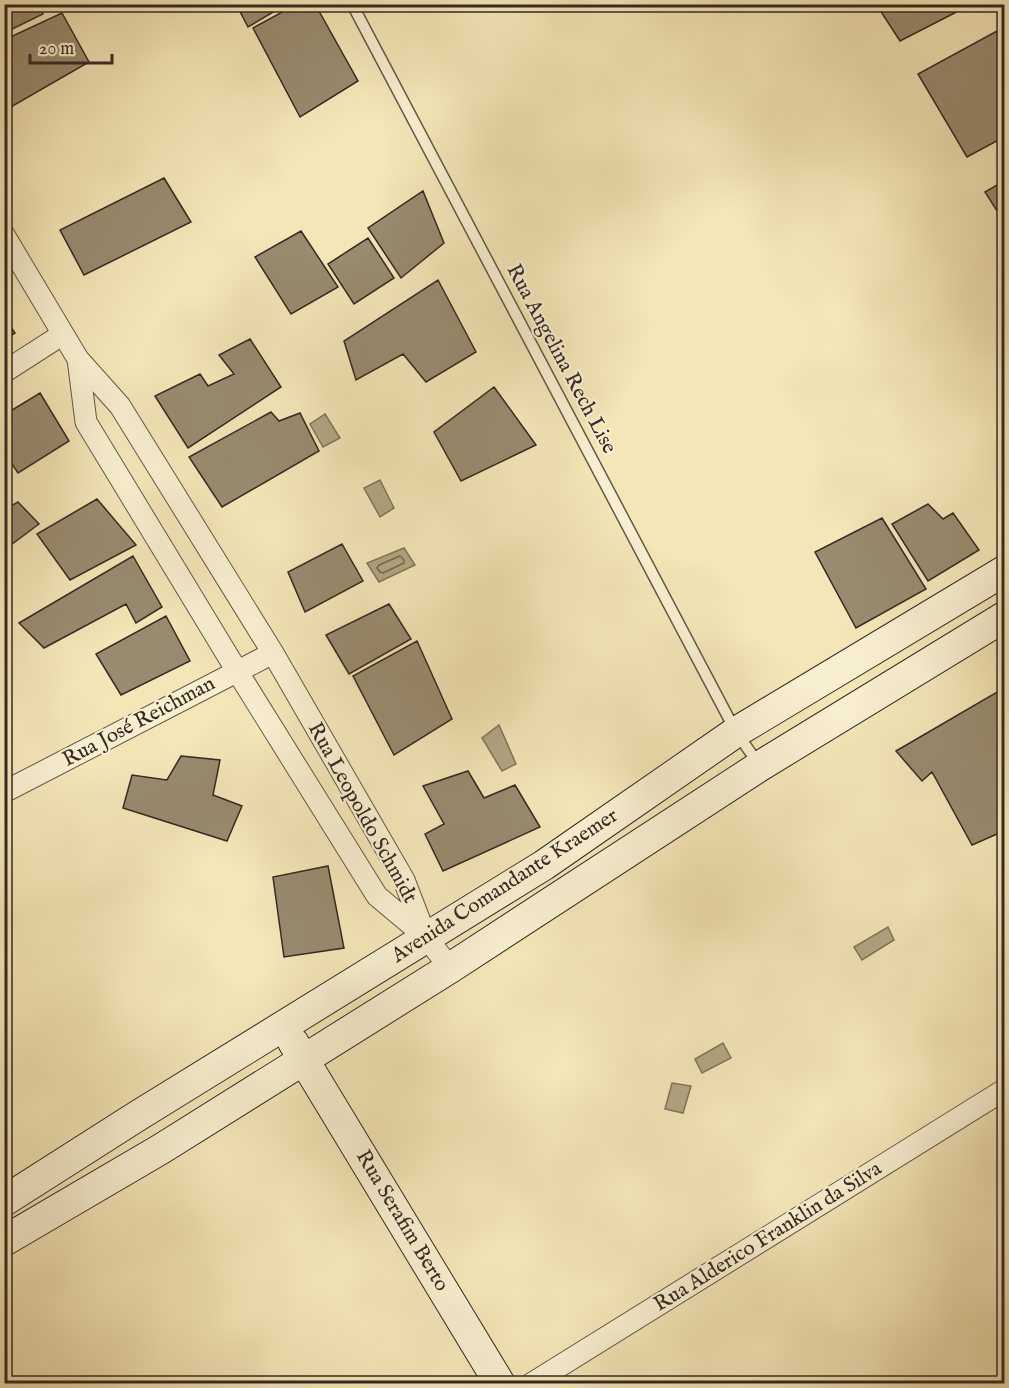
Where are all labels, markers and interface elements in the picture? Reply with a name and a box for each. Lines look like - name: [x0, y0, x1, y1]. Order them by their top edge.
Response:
- scale bar: [30, 27, 112, 65]
- text: 20 m: [39, 38, 74, 61]
- street label: Rua Angelina Rech Lise: [500, 260, 623, 459]
- street label: Rua José Reichman: [58, 670, 220, 774]
- street label: Rua Leopoldo Schmidt: [301, 718, 423, 908]
- street label: Avenida Comandante Kraemer: [386, 802, 624, 970]
- street label: Rua Serafim Berto: [349, 1145, 455, 1297]
- street label: Rua Alderico Franklin da Silva: [649, 1155, 888, 1318]

